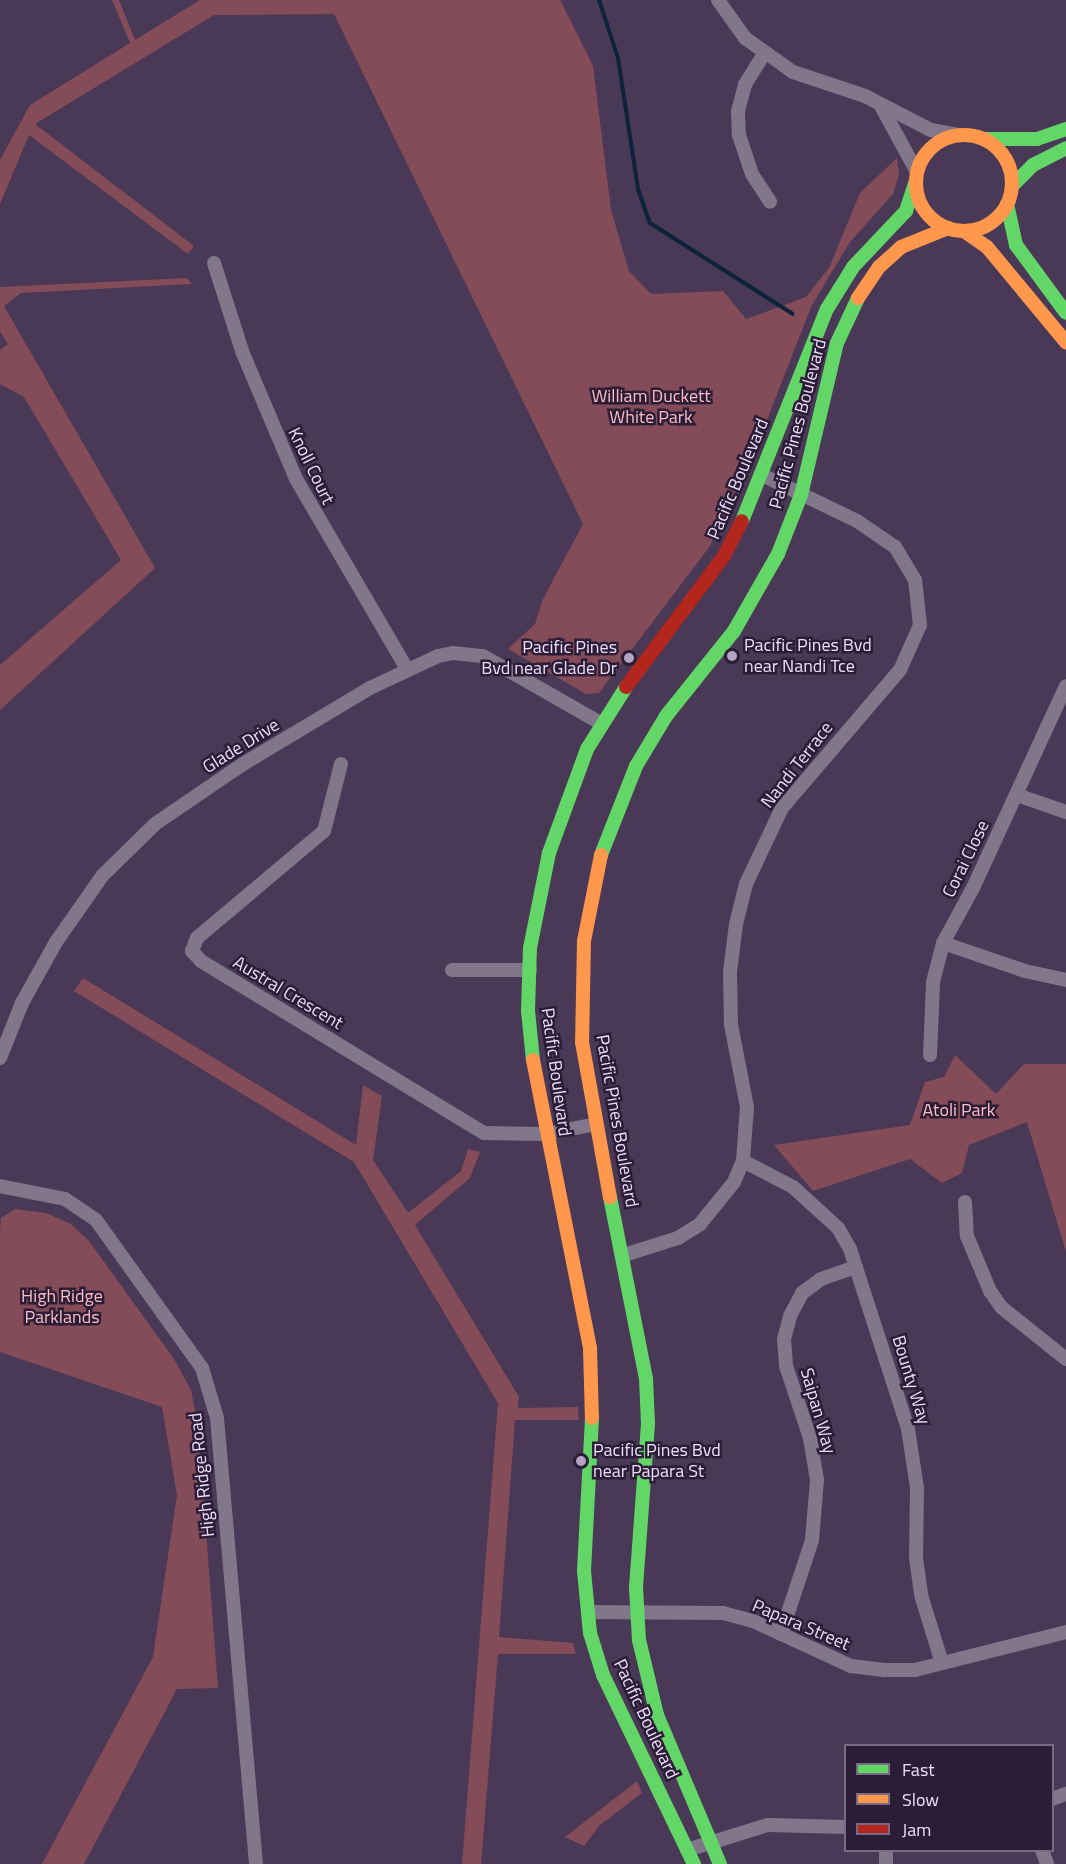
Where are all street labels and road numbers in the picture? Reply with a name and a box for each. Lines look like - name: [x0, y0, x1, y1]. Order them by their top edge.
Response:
- street label: Pacific Pines Boulevard: [765, 337, 831, 511]
- street label: Pacific Boulevard: [703, 415, 773, 543]
- street label: Knoll Court: [283, 424, 339, 508]
- street label: Glade Drive: [199, 714, 283, 778]
- street label: Nandi Terrace: [757, 718, 837, 812]
- street label: Corai Close: [938, 817, 994, 901]
- street label: Austral Crescent: [229, 952, 347, 1034]
- street label: Pacific Boulevard: [536, 1006, 576, 1138]
- street label: Pacific Pines Boulevard: [591, 1033, 643, 1209]
- street label: Bounty Way: [887, 1333, 935, 1427]
- street label: Saipan Way: [795, 1366, 841, 1456]
- street label: High Ridge Road: [185, 1412, 219, 1538]
- street label: Papara Street: [749, 1595, 853, 1655]
- street label: Pacific Boulevard: [609, 1656, 683, 1782]

